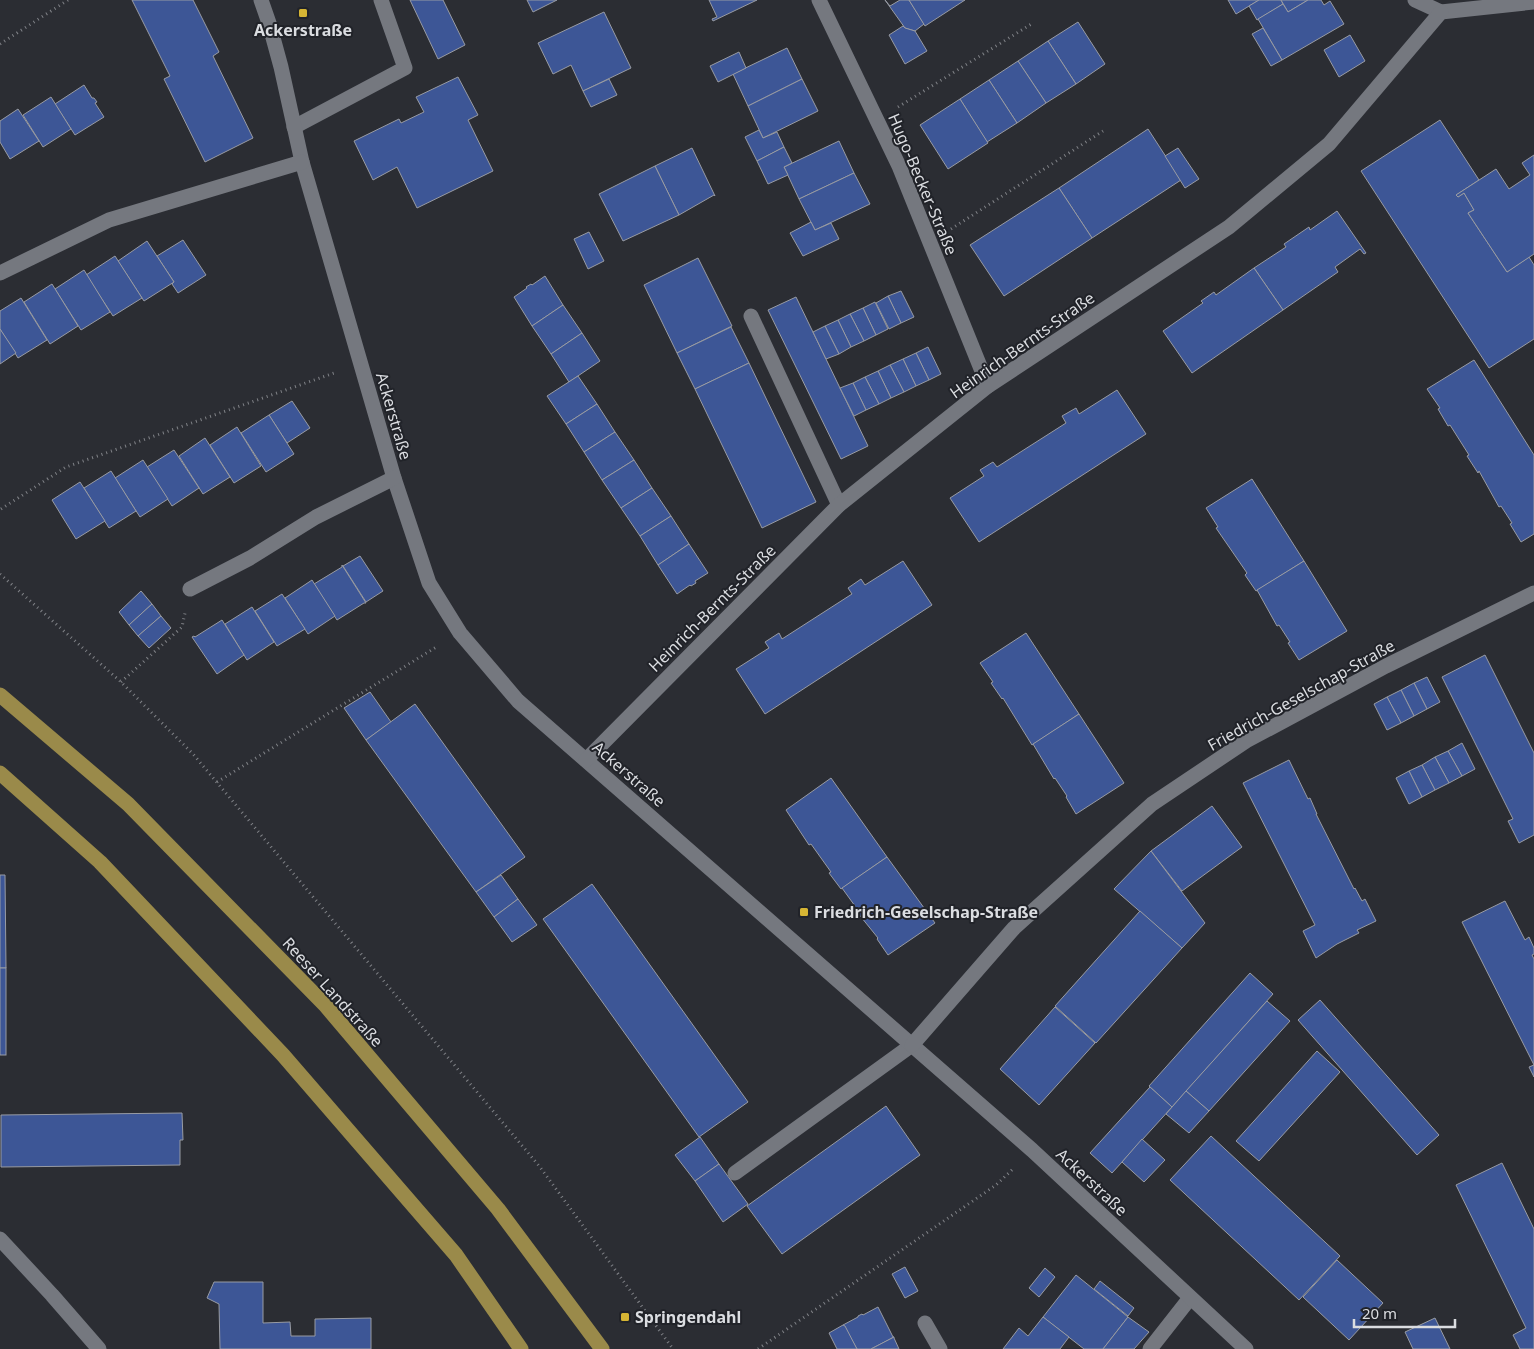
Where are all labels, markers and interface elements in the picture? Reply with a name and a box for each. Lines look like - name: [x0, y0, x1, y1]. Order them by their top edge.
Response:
- marker: Ackerstraße: [297, 7, 309, 19]
- place label: Ackerstraße: [254, 19, 352, 41]
- street label: Hugo-Becker-Straße: [883, 110, 963, 258]
- street label: Heinrich-Bernts-Straße: [945, 287, 1099, 403]
- street label: Ackerstraße: [371, 370, 417, 462]
- street label: Heinrich-Bernts-Straße: [643, 539, 781, 677]
- street label: Friedrich-Geselschap-Straße: [1203, 634, 1399, 756]
- street label: Ackerstraße: [588, 736, 670, 812]
- place label: Friedrich-Geselschap-Straße: [814, 901, 1038, 923]
- marker: Friedrich-Geselschap-Straße: [798, 906, 810, 918]
- street label: Reeser Landstraße: [278, 932, 388, 1052]
- street label: Ackerstraße: [1052, 1143, 1132, 1221]
- scale bar: [1354, 1296, 1455, 1328]
- text: 20 m: [1362, 1303, 1397, 1323]
- place label: Springendahl: [635, 1306, 741, 1328]
- marker: Springendahl: [619, 1311, 631, 1323]

